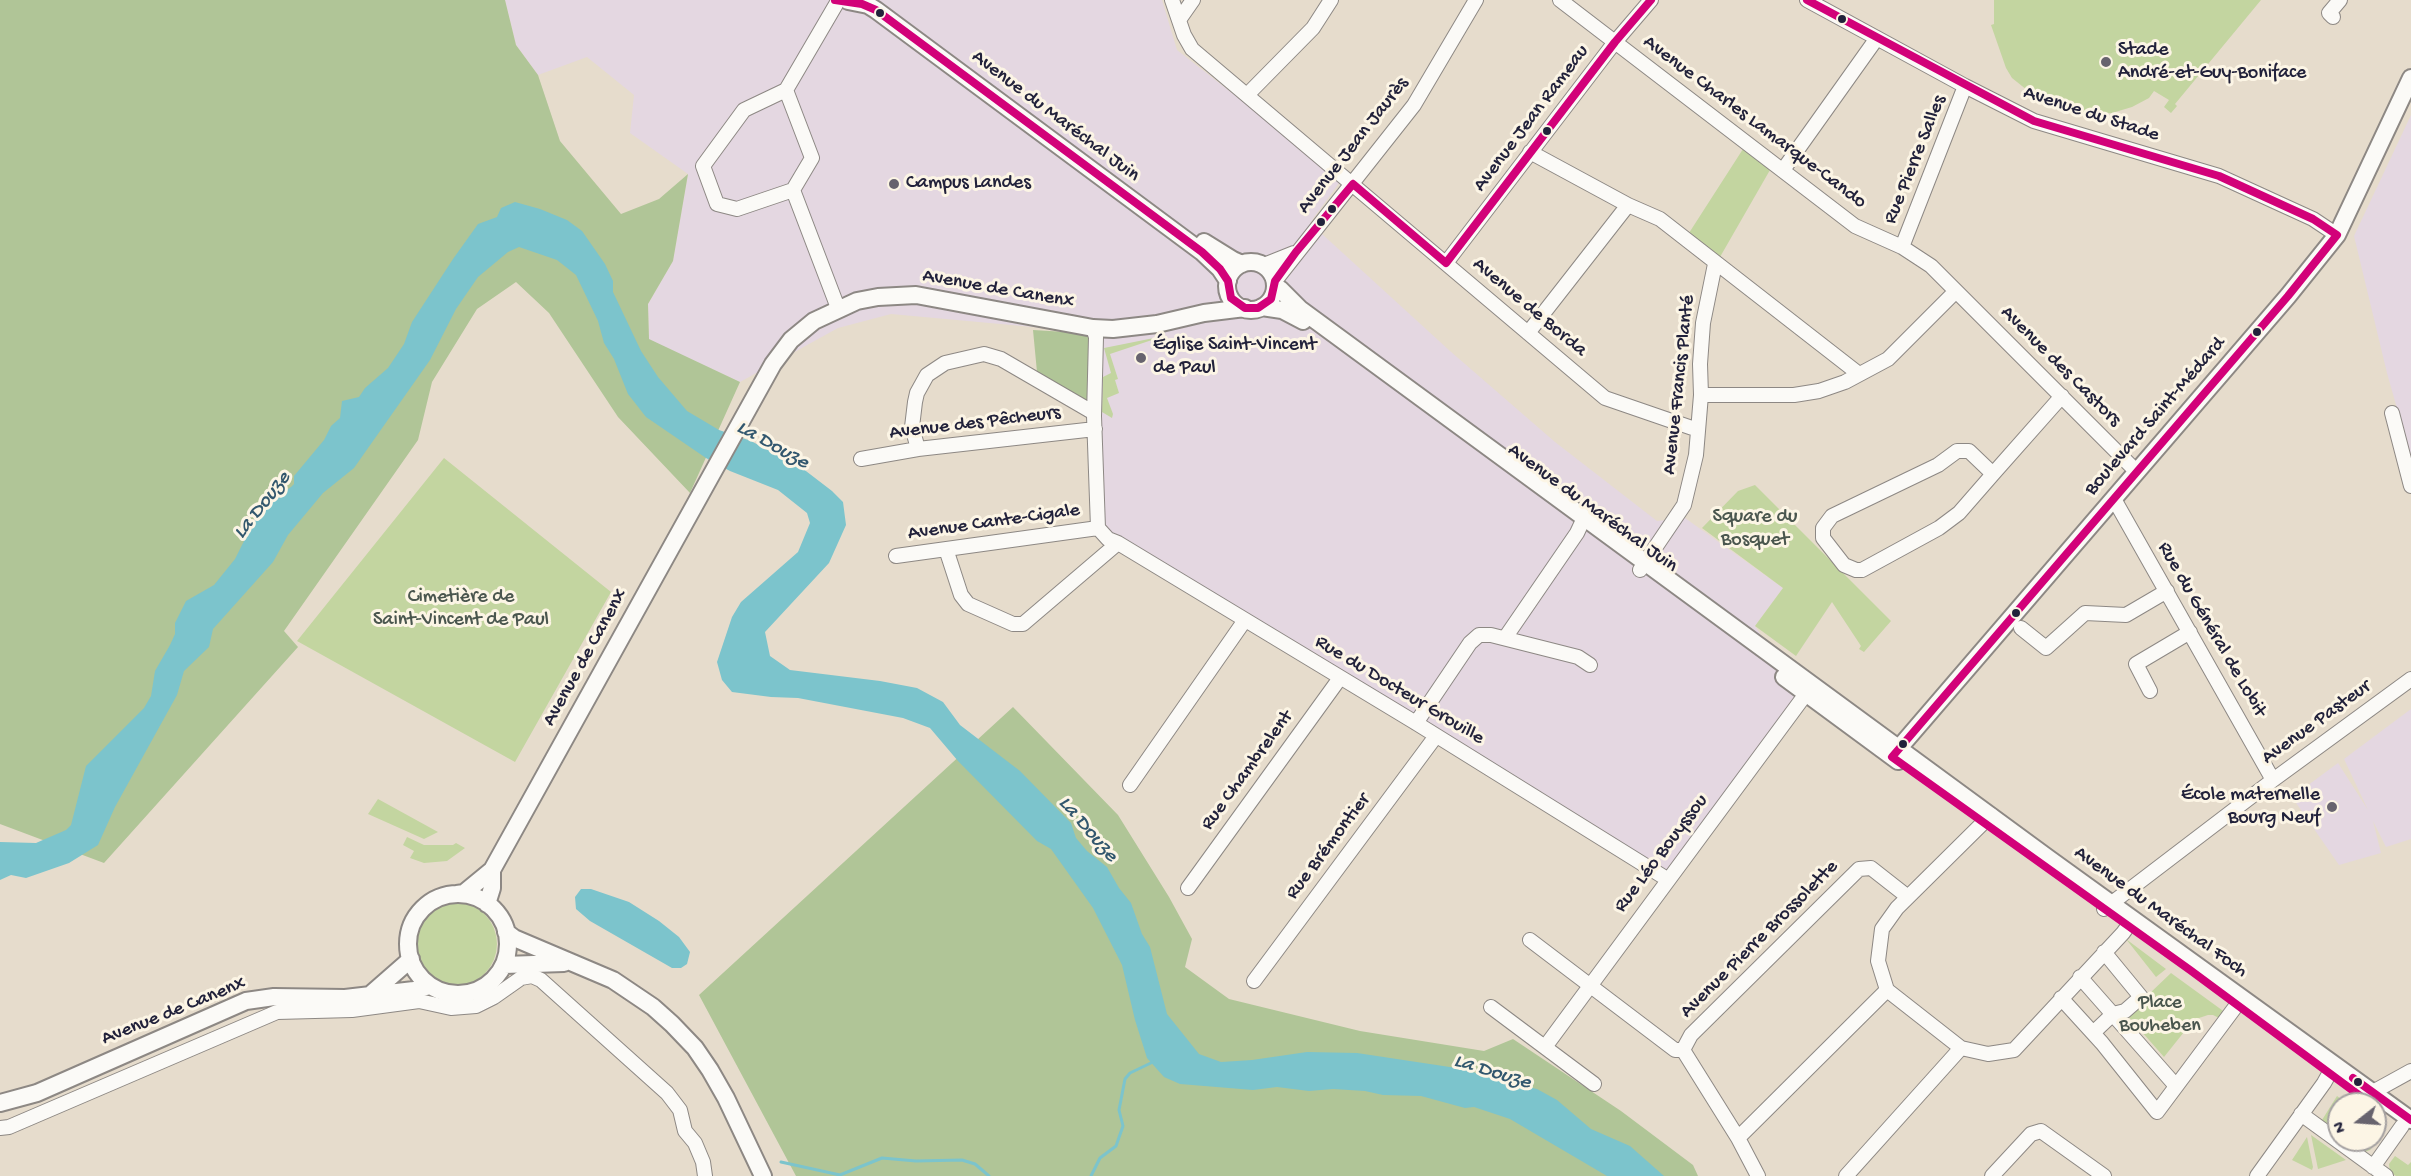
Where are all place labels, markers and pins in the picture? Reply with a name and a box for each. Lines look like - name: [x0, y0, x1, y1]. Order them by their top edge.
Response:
- unlabelled marker: [874, 7, 886, 19]
- unlabelled marker: [1836, 13, 1848, 25]
- place label: Stade André-et-Guy-Boniface: [2118, 39, 2306, 86]
- marker: Stade André-et-Guy-Boniface: [2099, 55, 2113, 69]
- unlabelled marker: [1541, 125, 1553, 137]
- place label: Campus Landes: [906, 172, 1031, 196]
- marker: Campus Landes: [887, 177, 901, 191]
- unlabelled marker: [1326, 203, 1338, 215]
- unlabelled marker: [1315, 216, 1327, 228]
- unlabelled marker: [2251, 326, 2263, 338]
- place label: Église Saint-Vincent de Paul: [1153, 334, 1316, 381]
- marker: Église Saint-Vincent de Paul: [1134, 351, 1148, 365]
- unlabelled marker: [2010, 607, 2022, 619]
- unlabelled marker: [1897, 738, 1909, 750]
- place label: École maternelle Bourg Neuf: [2181, 784, 2320, 831]
- marker: École maternelle Bourg Neuf: [2325, 800, 2339, 814]
- unlabelled marker: [2352, 1076, 2364, 1088]

